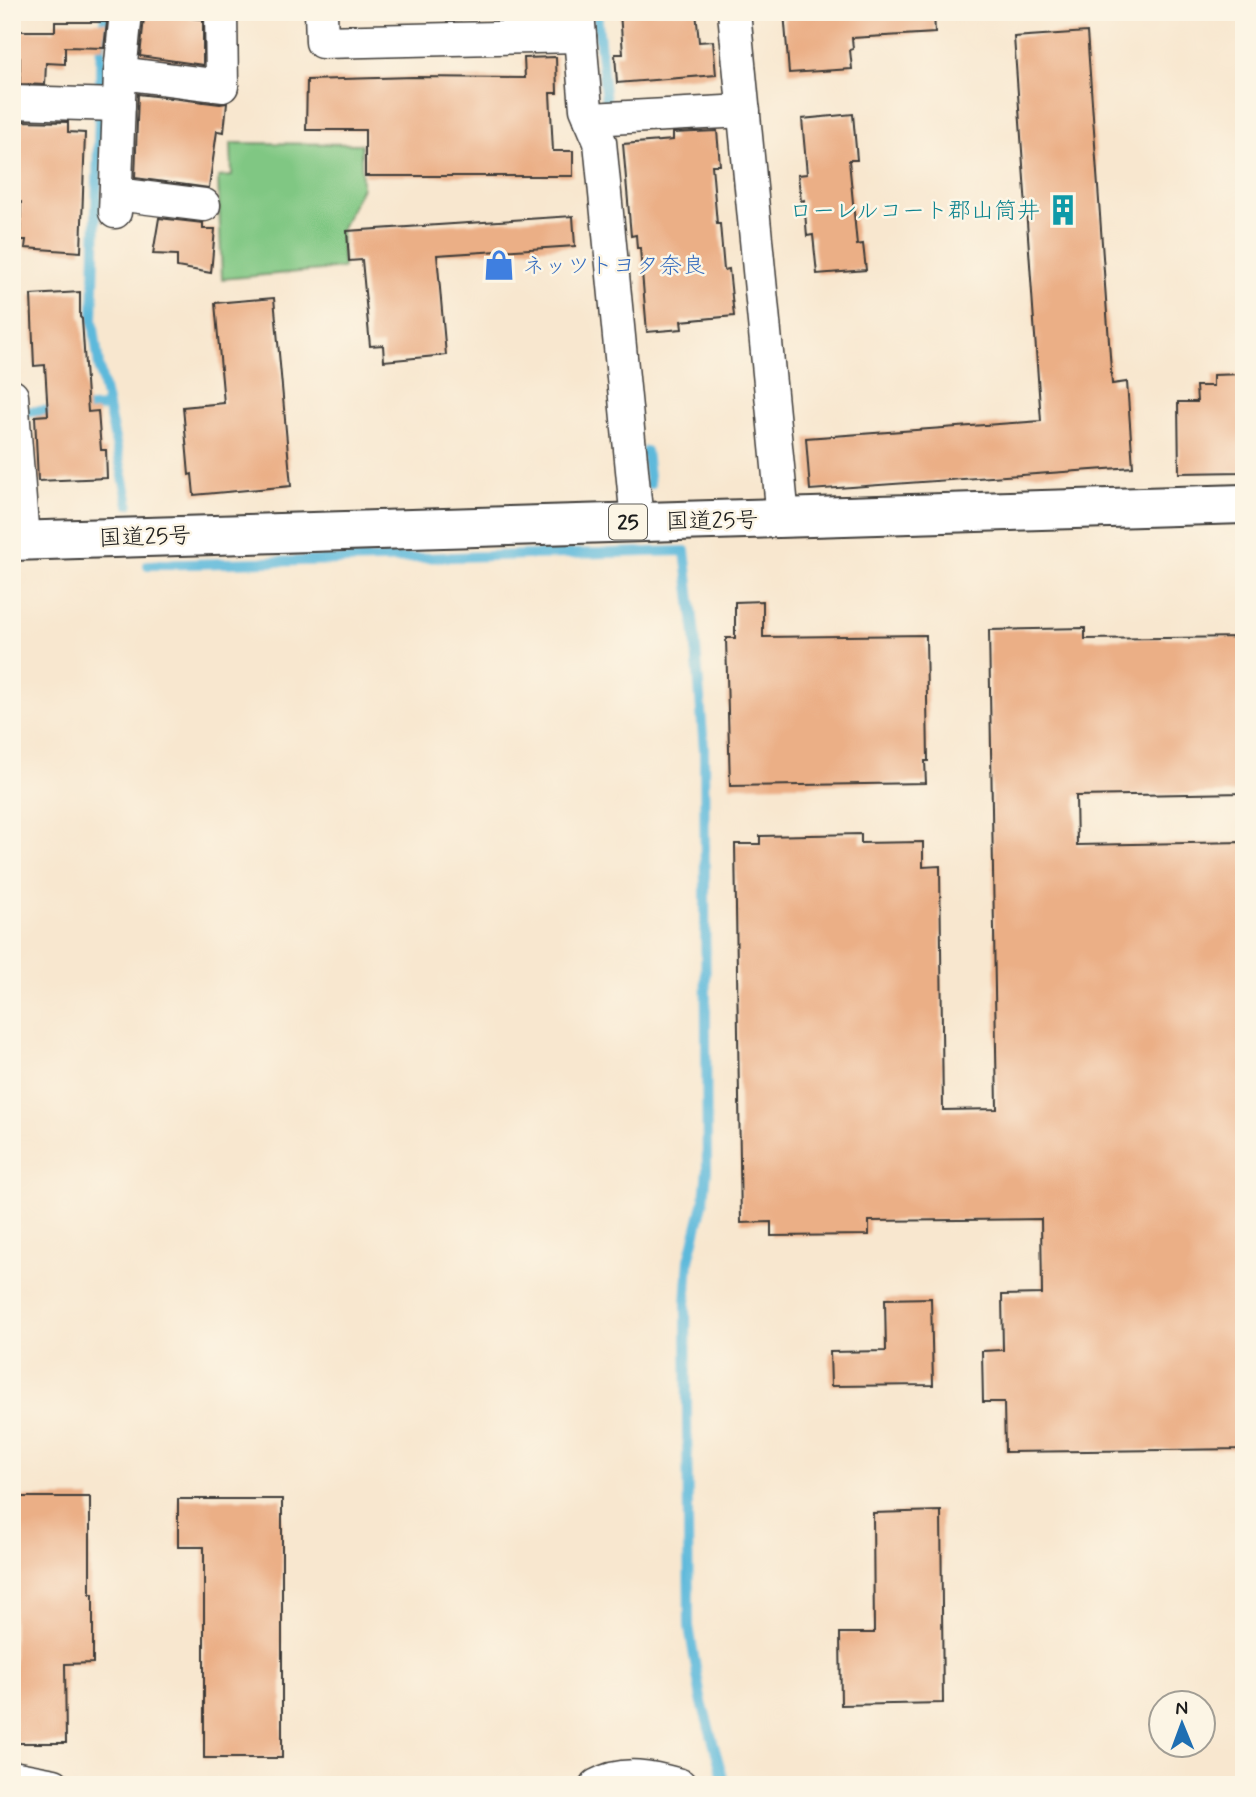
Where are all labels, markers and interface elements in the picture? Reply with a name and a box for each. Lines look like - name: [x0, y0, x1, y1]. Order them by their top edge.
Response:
- building icon: ローレルコート郡山筒井: [1046, 193, 1080, 227]
- place label: ローレルコート郡山筒井: [789, 197, 1040, 227]
- shop icon: ネッツトヨタ奈良: [482, 248, 516, 282]
- place label: ネッツトヨタ奈良: [522, 252, 705, 282]
- road number: 25: [609, 504, 647, 540]
- street label: 国道25号: [666, 506, 759, 538]
- street label: 国道25号: [98, 521, 192, 555]
- north arrow: [1148, 1688, 1218, 1758]
- text: N: [1175, 1696, 1188, 1721]

